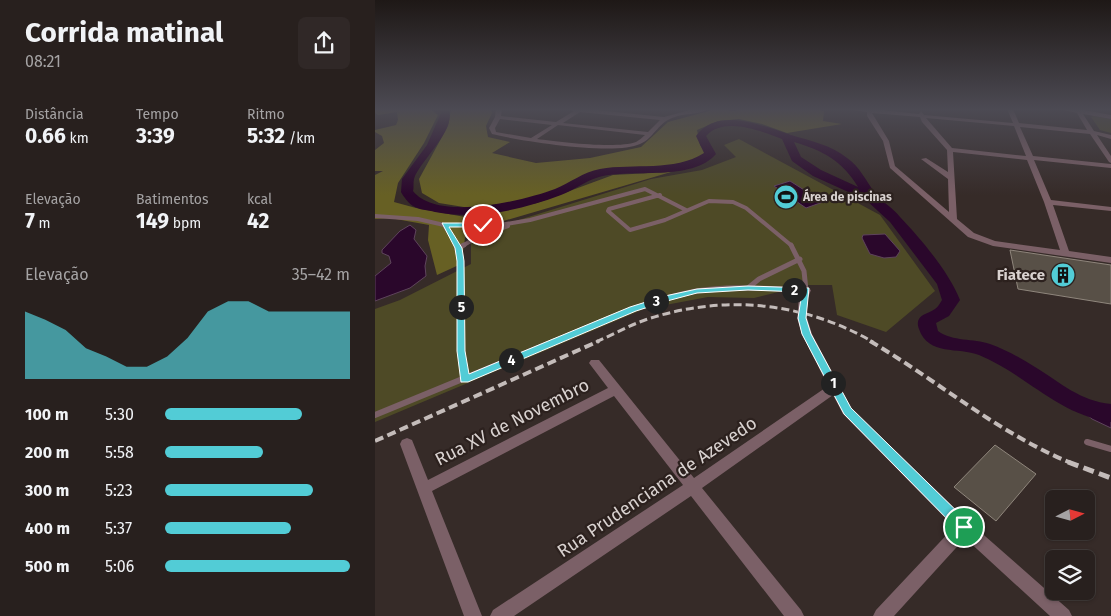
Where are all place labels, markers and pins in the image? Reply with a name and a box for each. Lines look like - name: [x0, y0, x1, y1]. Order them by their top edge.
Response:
- sports icon: Área de piscinas: [773, 184, 799, 210]
- place label: Área de piscinas: [802, 188, 892, 204]
- pin: [462, 204, 504, 246]
- building icon: Fiatece: [1050, 262, 1076, 288]
- place label: Fiatece: [997, 266, 1045, 284]
- pin: 2: [781, 278, 807, 302]
- pin: 3: [643, 288, 669, 314]
- pin: 5: [449, 294, 473, 320]
- pin: 4: [499, 348, 523, 372]
- pin: 1: [821, 370, 845, 396]
- pin: [943, 506, 985, 548]

